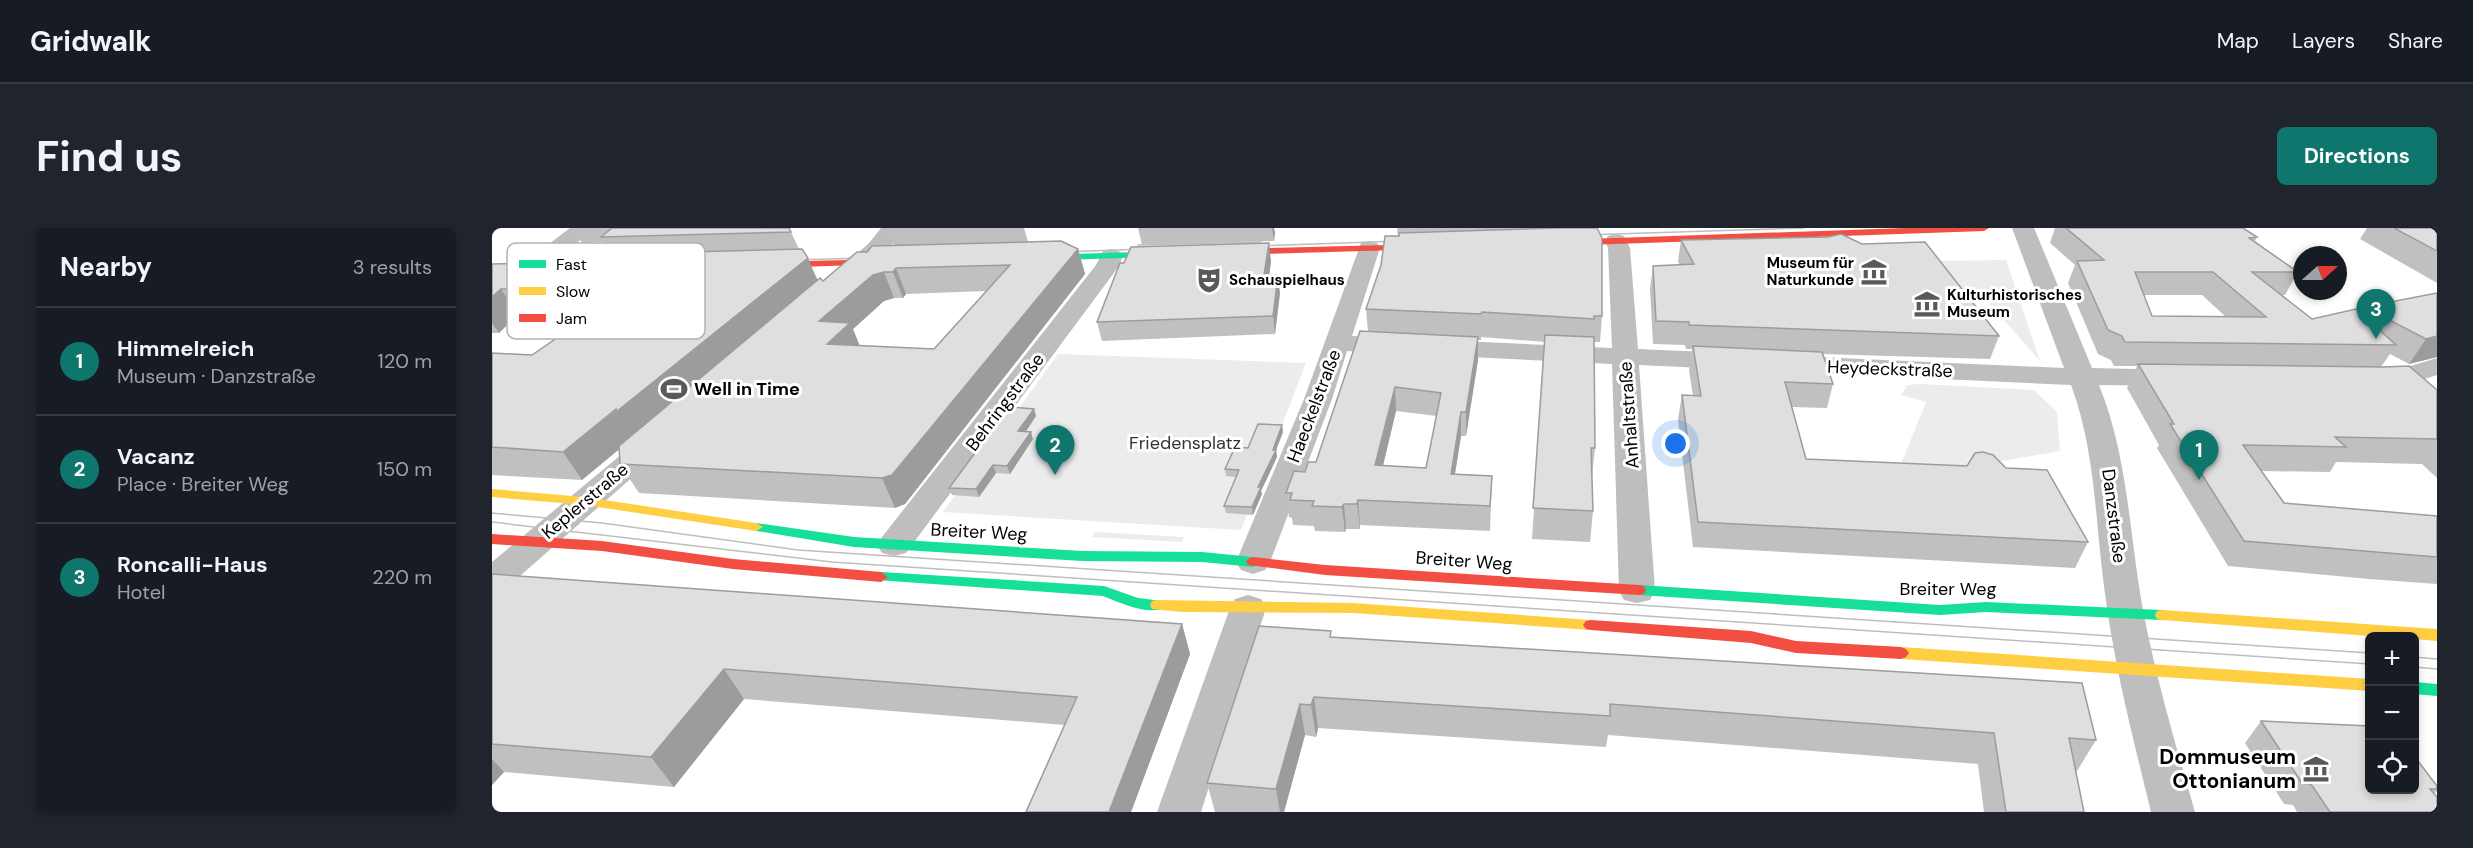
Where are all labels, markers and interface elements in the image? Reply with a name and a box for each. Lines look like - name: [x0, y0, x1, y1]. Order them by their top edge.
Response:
- text: Gridwalk: [30, 23, 152, 60]
- text: Map: [2217, 27, 2259, 55]
- text: Layers: [2292, 27, 2355, 55]
- text: Share: [2388, 27, 2443, 55]
- button: Directions: [2277, 127, 2437, 185]
- text: Find us: [36, 129, 182, 184]
- legend: [507, 243, 705, 339]
- north arrow: [2293, 246, 2347, 300]
- text: Nearby: [60, 250, 152, 284]
- place label: Museum für Naturkunde: [1766, 253, 1854, 290]
- text: 3 results: [353, 254, 432, 280]
- text: Fast: [556, 254, 587, 275]
- museum icon: Museum für Naturkunde: [1859, 257, 1889, 287]
- theatre icon: Schauspielhaus: [1194, 265, 1224, 295]
- place label: Schauspielhaus: [1229, 270, 1345, 290]
- text: Slow: [556, 281, 590, 302]
- place label: Kulturhistorisches Museum: [1947, 285, 2082, 322]
- museum icon: Kulturhistorisches Museum: [1912, 289, 1942, 319]
- pin: 3: [2356, 290, 2396, 339]
- text: Jam: [556, 308, 587, 329]
- text: Himmelreich: [117, 334, 254, 363]
- street label: Haeckelstraße: [1281, 346, 1347, 466]
- text: 1: [76, 348, 83, 374]
- text: 120 m: [378, 348, 432, 374]
- street label: Behringstraße: [960, 348, 1050, 456]
- street label: Heydeckstraße: [1827, 355, 1953, 383]
- street label: Anhaltstraße: [1613, 361, 1645, 469]
- text: Museum · Danzstraße: [117, 363, 316, 389]
- sports icon: Well in Time: [659, 374, 689, 404]
- place label: Well in Time: [694, 377, 800, 401]
- pin: 2: [1036, 426, 1074, 475]
- your location: [1661, 429, 1690, 458]
- pin: 1: [2180, 430, 2218, 480]
- park label: Friedensplatz: [1129, 431, 1241, 455]
- text: Vacanz: [117, 442, 195, 471]
- text: 2: [74, 456, 85, 482]
- text: 150 m: [377, 456, 432, 482]
- street label: Keplerstraße: [537, 458, 633, 544]
- street label: Danzstraße: [2096, 468, 2132, 564]
- text: Place · Breiter Weg: [117, 471, 289, 497]
- street label: Breiter Weg: [930, 517, 1028, 547]
- street label: Breiter Weg: [1415, 546, 1513, 576]
- text: Roncalli-Haus: [117, 550, 268, 579]
- text: 3: [73, 564, 86, 590]
- text: 220 m: [372, 564, 432, 590]
- street label: Breiter Weg: [1900, 577, 1996, 601]
- text: Hotel: [117, 579, 165, 605]
- map controls: [2365, 632, 2419, 794]
- button: +: [2365, 632, 2419, 686]
- button: −: [2365, 686, 2419, 740]
- button: locate: [2365, 740, 2419, 794]
- place label: Dommuseum Ottonianum: [2159, 743, 2296, 795]
- museum icon: Dommuseum Ottonianum: [2301, 754, 2331, 784]

